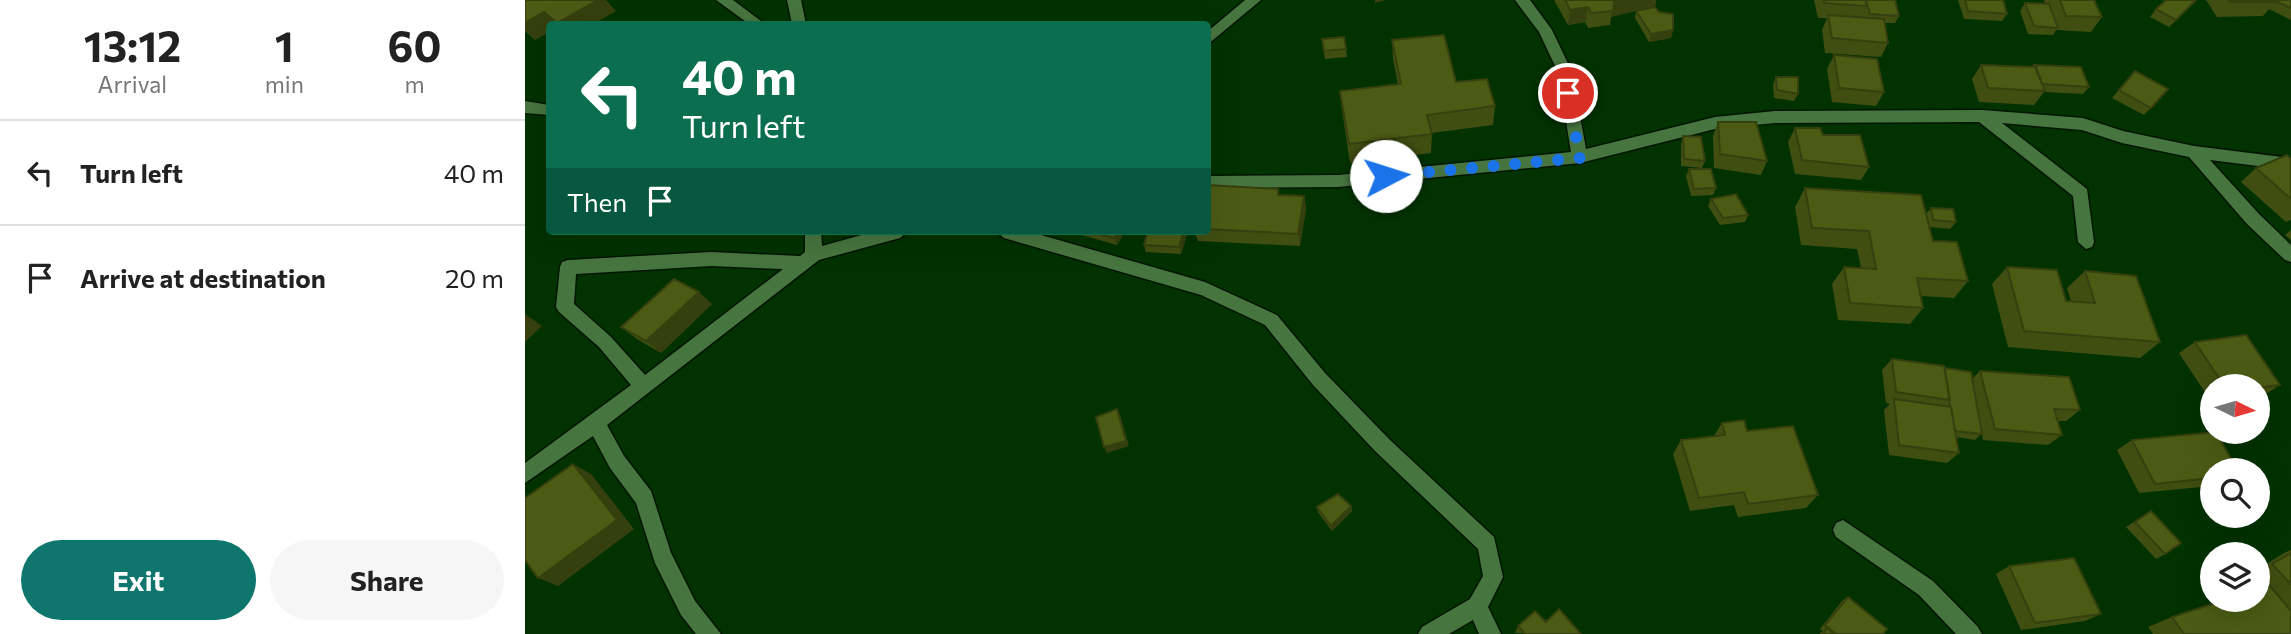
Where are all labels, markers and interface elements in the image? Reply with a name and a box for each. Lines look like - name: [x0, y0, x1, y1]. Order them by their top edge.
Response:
- text: 13:12: [84, 19, 181, 71]
- text: 1: [275, 19, 294, 71]
- text: 60: [388, 19, 441, 71]
- text: 40 m: [682, 45, 797, 105]
- icon: left: [567, 49, 658, 140]
- pin: [1538, 63, 1598, 123]
- text: Arrival: [98, 70, 167, 98]
- text: min: [265, 70, 304, 98]
- text: m: [404, 70, 424, 98]
- icon: arrive: [1549, 74, 1587, 112]
- text: Turn left: [682, 105, 806, 145]
- position arrow: [1349, 139, 1423, 213]
- icon: left: [21, 154, 59, 192]
- text: Turn left: [80, 157, 183, 188]
- text: 40 m: [444, 157, 504, 188]
- icon: arrive: [641, 182, 679, 220]
- text: Then: [567, 186, 627, 217]
- icon: arrive: [21, 259, 59, 297]
- text: Arrive at destination: [80, 262, 326, 293]
- text: 20 m: [445, 262, 504, 293]
- north arrow: [2200, 374, 2270, 444]
- map controls: [2200, 374, 2270, 612]
- button: search: [2200, 458, 2270, 528]
- button: Exit: [21, 540, 256, 620]
- button: Share: [270, 540, 504, 620]
- button: layers: [2200, 542, 2270, 612]

